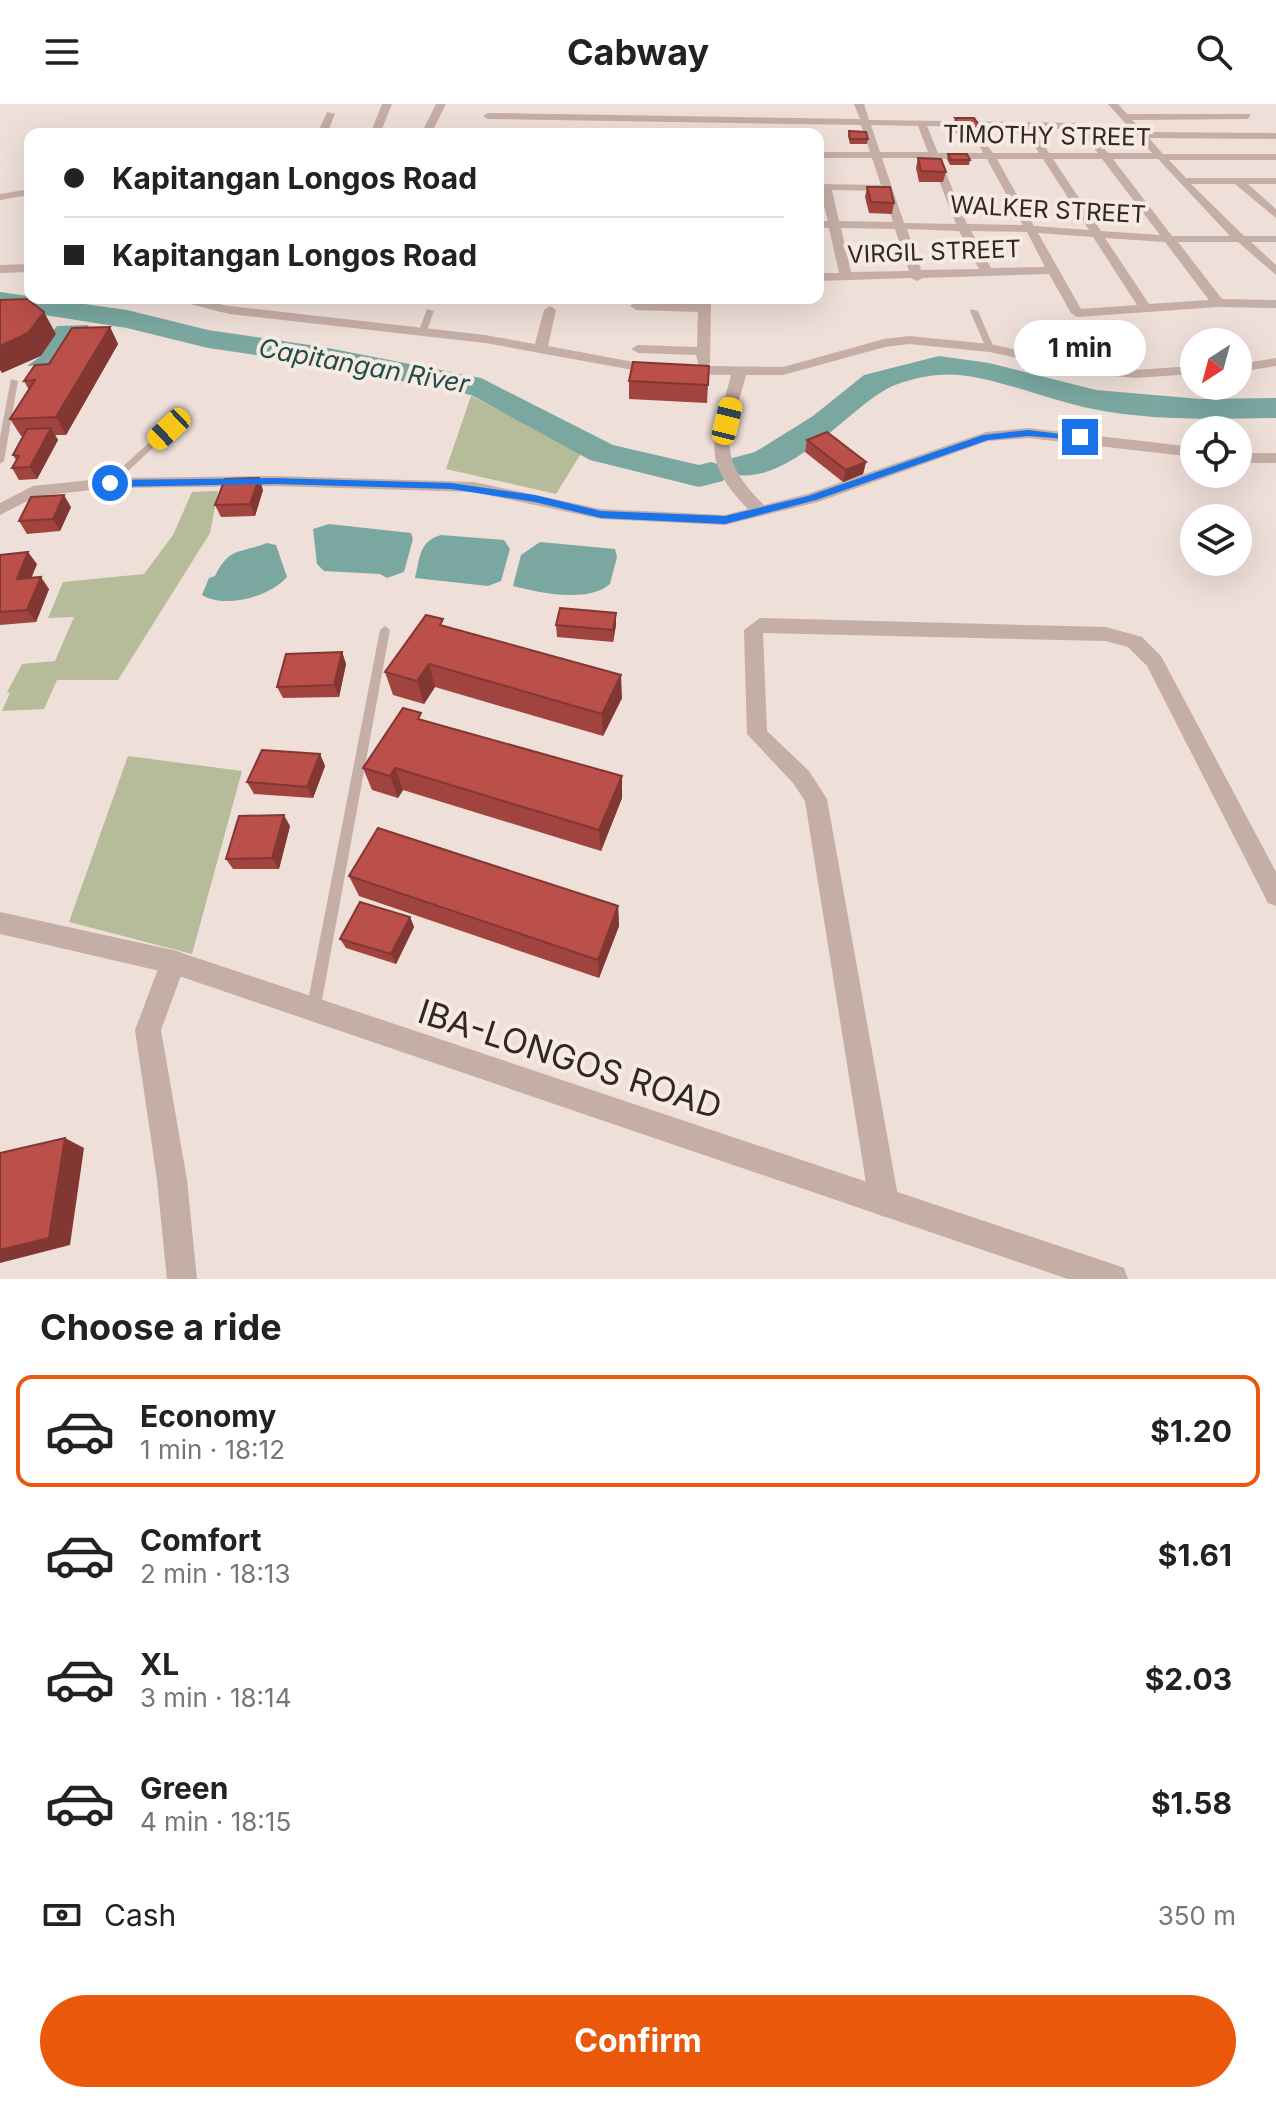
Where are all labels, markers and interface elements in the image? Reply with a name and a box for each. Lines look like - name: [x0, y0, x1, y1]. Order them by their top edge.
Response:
- icon: menu: [40, 30, 84, 74]
- text: Cabway: [567, 30, 709, 74]
- icon: search: [1192, 30, 1236, 74]
- street label: TIMOTHY STREET: [943, 119, 1151, 152]
- text: Kapitangan Longos Road: [112, 160, 477, 196]
- street label: WALKER STREET: [949, 190, 1147, 229]
- street label: VIRGIL STREET: [847, 234, 1021, 269]
- text: Kapitangan Longos Road: [112, 237, 477, 273]
- callout: 1 min: [1014, 321, 1146, 377]
- north arrow: [1180, 328, 1252, 400]
- map controls: [1180, 328, 1252, 576]
- water label: Capitangan River: [256, 332, 473, 399]
- text: 1 min: [1048, 332, 1112, 363]
- car: [710, 395, 744, 447]
- car: [143, 404, 195, 454]
- button: locate: [1180, 416, 1252, 488]
- route end: [1062, 419, 1098, 455]
- route start: [92, 465, 128, 501]
- button: layers: [1180, 504, 1252, 576]
- street label: IBA-LONGOS ROAD: [413, 990, 727, 1127]
- text: Choose a ride: [40, 1305, 282, 1349]
- icon: car: [44, 1395, 116, 1467]
- text: Economy: [140, 1398, 276, 1434]
- text: $1.20: [1150, 1413, 1232, 1449]
- text: 1 min · 18:12: [140, 1434, 285, 1465]
- icon: car: [44, 1519, 116, 1591]
- text: Comfort: [140, 1522, 261, 1558]
- text: $1.61: [1158, 1537, 1232, 1573]
- text: 2 min · 18:13: [140, 1558, 291, 1589]
- icon: car: [44, 1643, 116, 1715]
- text: XL: [140, 1646, 179, 1682]
- text: $2.03: [1145, 1661, 1232, 1697]
- text: 3 min · 18:14: [140, 1682, 291, 1713]
- icon: car: [44, 1767, 116, 1839]
- text: Green: [140, 1770, 228, 1806]
- text: $1.58: [1151, 1785, 1232, 1821]
- text: 4 min · 18:15: [140, 1806, 291, 1837]
- icon: cash: [40, 1893, 84, 1937]
- text: Cash: [104, 1897, 176, 1933]
- text: 350 m: [1158, 1900, 1236, 1931]
- button: Confirm: [40, 1995, 1236, 2087]

